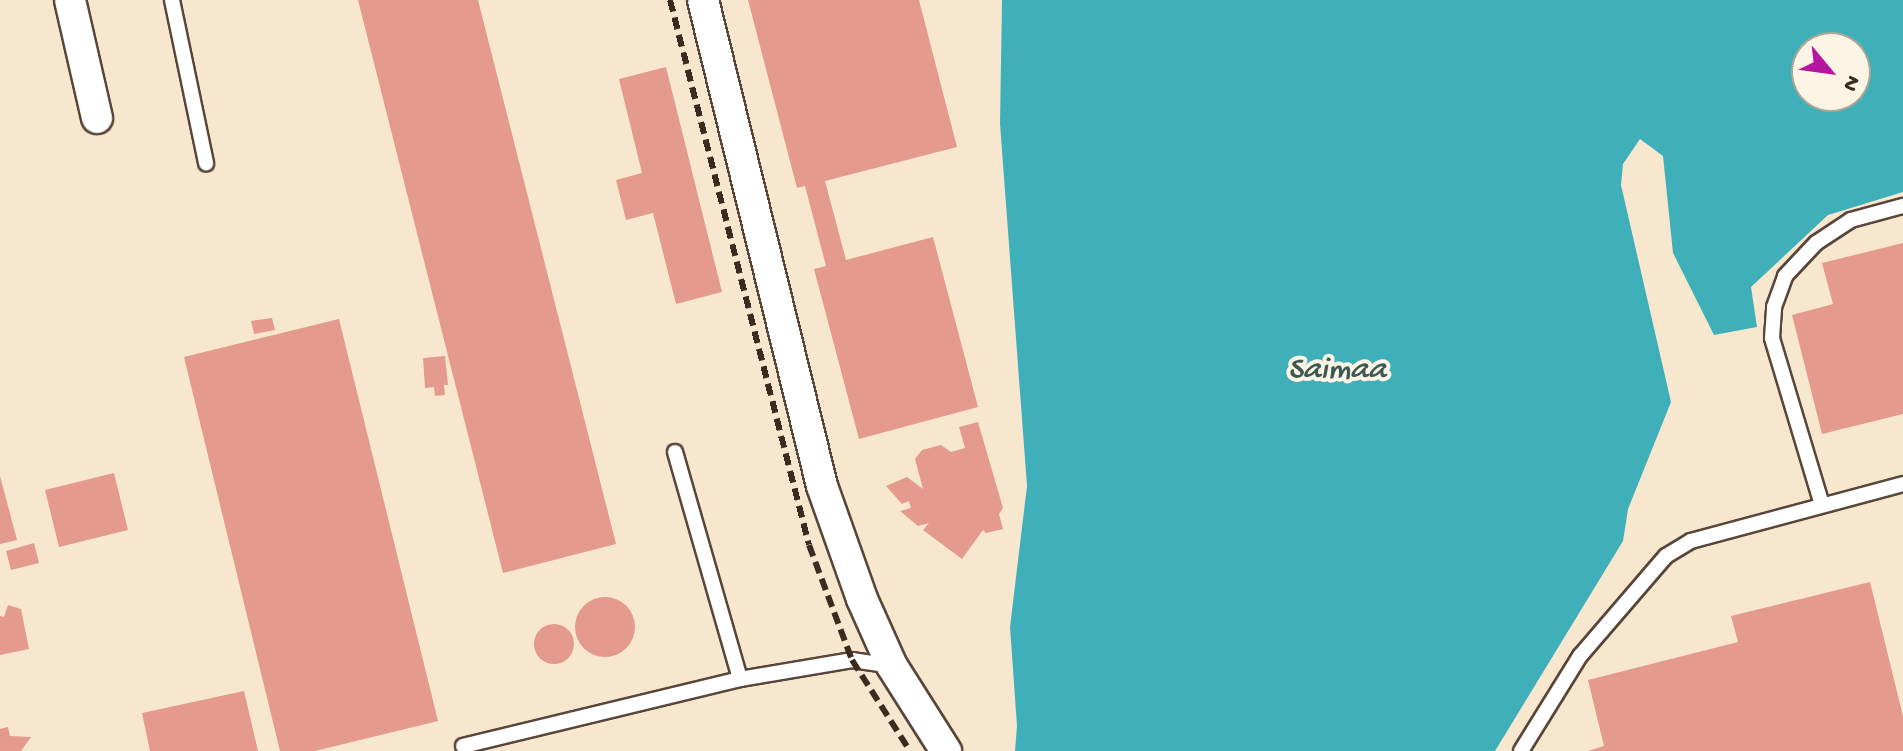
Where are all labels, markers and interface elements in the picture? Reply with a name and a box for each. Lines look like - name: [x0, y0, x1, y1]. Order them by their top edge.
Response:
- north arrow: [1791, 32, 1871, 112]
- text: N: [1835, 70, 1865, 95]
- water label: Saimaa: [1288, 352, 1386, 390]

